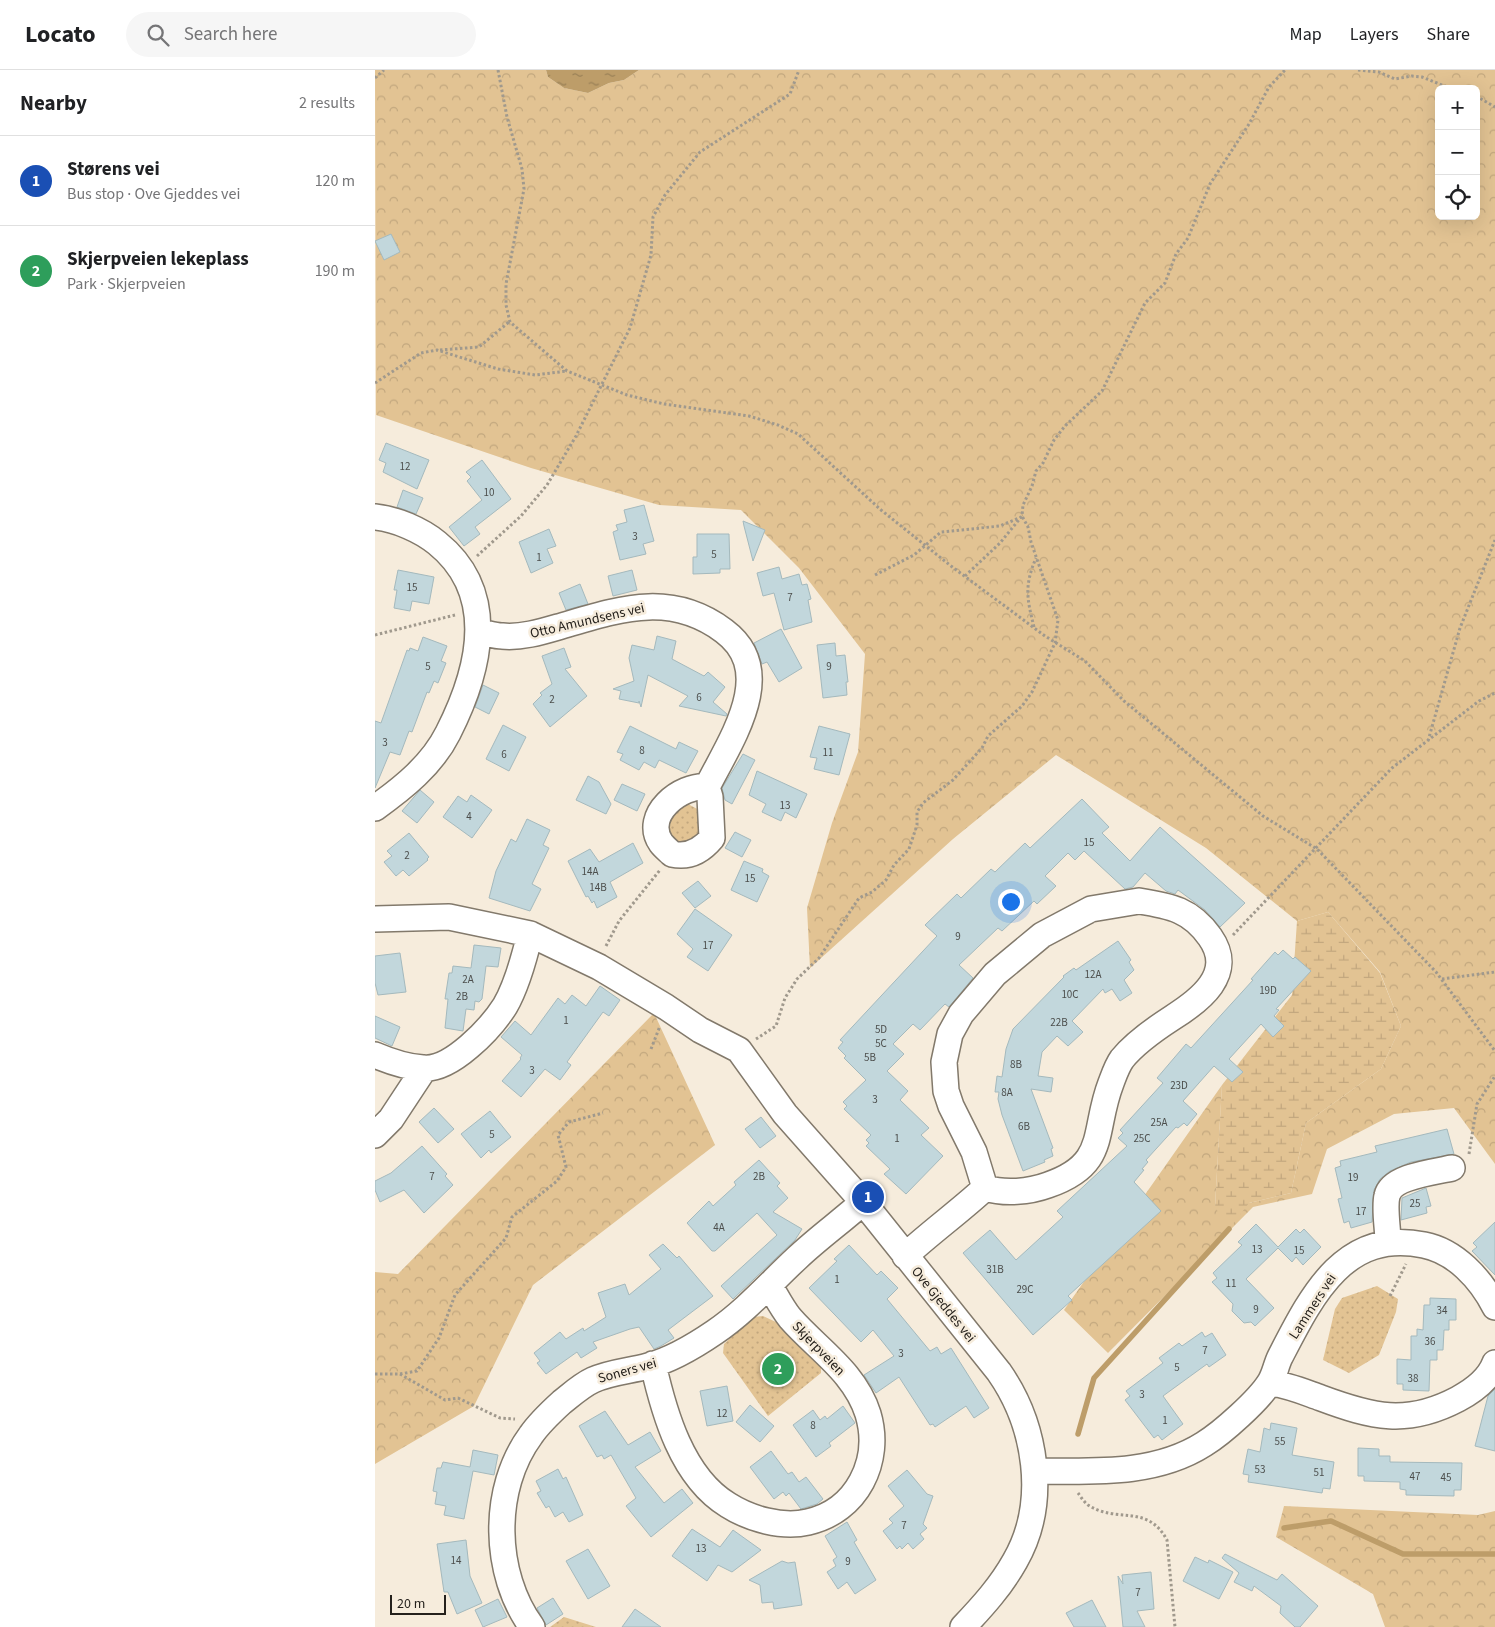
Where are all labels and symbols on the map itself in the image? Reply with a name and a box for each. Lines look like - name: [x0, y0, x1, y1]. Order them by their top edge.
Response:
- house number: 12: [400, 459, 410, 474]
- house number: 10: [484, 485, 494, 500]
- house number: 3: [632, 529, 638, 544]
- house number: 5: [711, 547, 717, 562]
- house number: 1: [536, 550, 542, 565]
- house number: 15: [407, 580, 417, 595]
- house number: 7: [787, 590, 793, 605]
- street label: Otto Amundsens vei: [528, 598, 646, 644]
- house number: 5: [425, 659, 431, 674]
- house number: 9: [826, 659, 832, 674]
- house number: 6: [696, 690, 702, 705]
- house number: 2: [549, 692, 555, 707]
- house number: 3: [382, 735, 388, 750]
- house number: 8: [639, 743, 645, 758]
- house number: 11: [823, 745, 833, 760]
- house number: 6: [501, 747, 507, 762]
- house number: 13: [780, 798, 790, 813]
- house number: 4: [466, 809, 472, 824]
- house number: 15: [1084, 835, 1094, 850]
- house number: 2: [404, 848, 410, 863]
- house number: 14A: [582, 864, 598, 879]
- house number: 15: [745, 871, 755, 886]
- house number: 14B: [589, 880, 607, 895]
- your location: [998, 889, 1024, 915]
- house number: 9: [955, 929, 961, 944]
- house number: 17: [703, 938, 713, 953]
- house number: 12A: [1085, 967, 1101, 982]
- house number: 2A: [462, 972, 474, 987]
- house number: 19D: [1259, 983, 1277, 998]
- house number: 10C: [1061, 987, 1079, 1002]
- house number: 2B: [456, 989, 468, 1004]
- house number: 1: [563, 1013, 569, 1028]
- house number: 22B: [1050, 1015, 1068, 1030]
- house number: 5D: [875, 1022, 887, 1037]
- house number: 5C: [875, 1036, 887, 1051]
- house number: 5B: [864, 1050, 876, 1065]
- house number: 8B: [1010, 1057, 1022, 1072]
- house number: 3: [529, 1063, 535, 1078]
- house number: 23D: [1170, 1078, 1188, 1093]
- house number: 8A: [1001, 1085, 1013, 1100]
- house number: 3: [872, 1092, 878, 1107]
- house number: 25A: [1151, 1115, 1167, 1130]
- house number: 6B: [1018, 1119, 1030, 1134]
- house number: 5: [489, 1127, 495, 1142]
- house number: 1: [894, 1131, 900, 1146]
- house number: 25C: [1133, 1131, 1151, 1146]
- house number: 7: [429, 1169, 435, 1184]
- house number: 2B: [753, 1169, 765, 1184]
- house number: 19: [1348, 1170, 1358, 1185]
- pin: 1: [852, 1178, 884, 1216]
- house number: 25: [1410, 1196, 1420, 1211]
- house number: 17: [1356, 1204, 1366, 1219]
- house number: 4A: [713, 1220, 725, 1235]
- house number: 13: [1252, 1242, 1262, 1257]
- house number: 15: [1294, 1243, 1304, 1258]
- street label: Ove Gjeddes vei: [906, 1262, 980, 1347]
- house number: 31B: [986, 1262, 1004, 1277]
- street label: Lammers vei: [1284, 1270, 1341, 1343]
- house number: 1: [834, 1272, 840, 1287]
- house number: 11: [1226, 1276, 1236, 1291]
- house number: 29C: [1016, 1282, 1034, 1297]
- house number: 9: [1253, 1302, 1259, 1317]
- house number: 34: [1437, 1303, 1448, 1318]
- street label: Skjerpveien: [787, 1317, 849, 1380]
- house number: 36: [1425, 1334, 1436, 1349]
- house number: 7: [1202, 1343, 1208, 1358]
- house number: 3: [898, 1346, 904, 1361]
- pin: 2: [762, 1350, 794, 1388]
- street label: Soners vei: [596, 1353, 659, 1389]
- house number: 5: [1174, 1360, 1180, 1375]
- house number: 38: [1408, 1371, 1419, 1386]
- house number: 3: [1139, 1387, 1145, 1402]
- house number: 12: [717, 1406, 727, 1421]
- house number: 1: [1162, 1413, 1168, 1428]
- house number: 8: [810, 1418, 816, 1433]
- house number: 55: [1275, 1434, 1285, 1449]
- house number: 53: [1255, 1462, 1265, 1477]
- house number: 51: [1314, 1465, 1324, 1480]
- house number: 47: [1410, 1469, 1420, 1484]
- house number: 45: [1441, 1470, 1451, 1485]
- house number: 7: [901, 1518, 907, 1533]
- house number: 13: [696, 1541, 706, 1556]
- house number: 14: [451, 1553, 462, 1568]
- house number: 9: [845, 1554, 851, 1569]
- house number: 7: [1135, 1585, 1141, 1600]
- scale bar: [390, 1592, 446, 1615]

